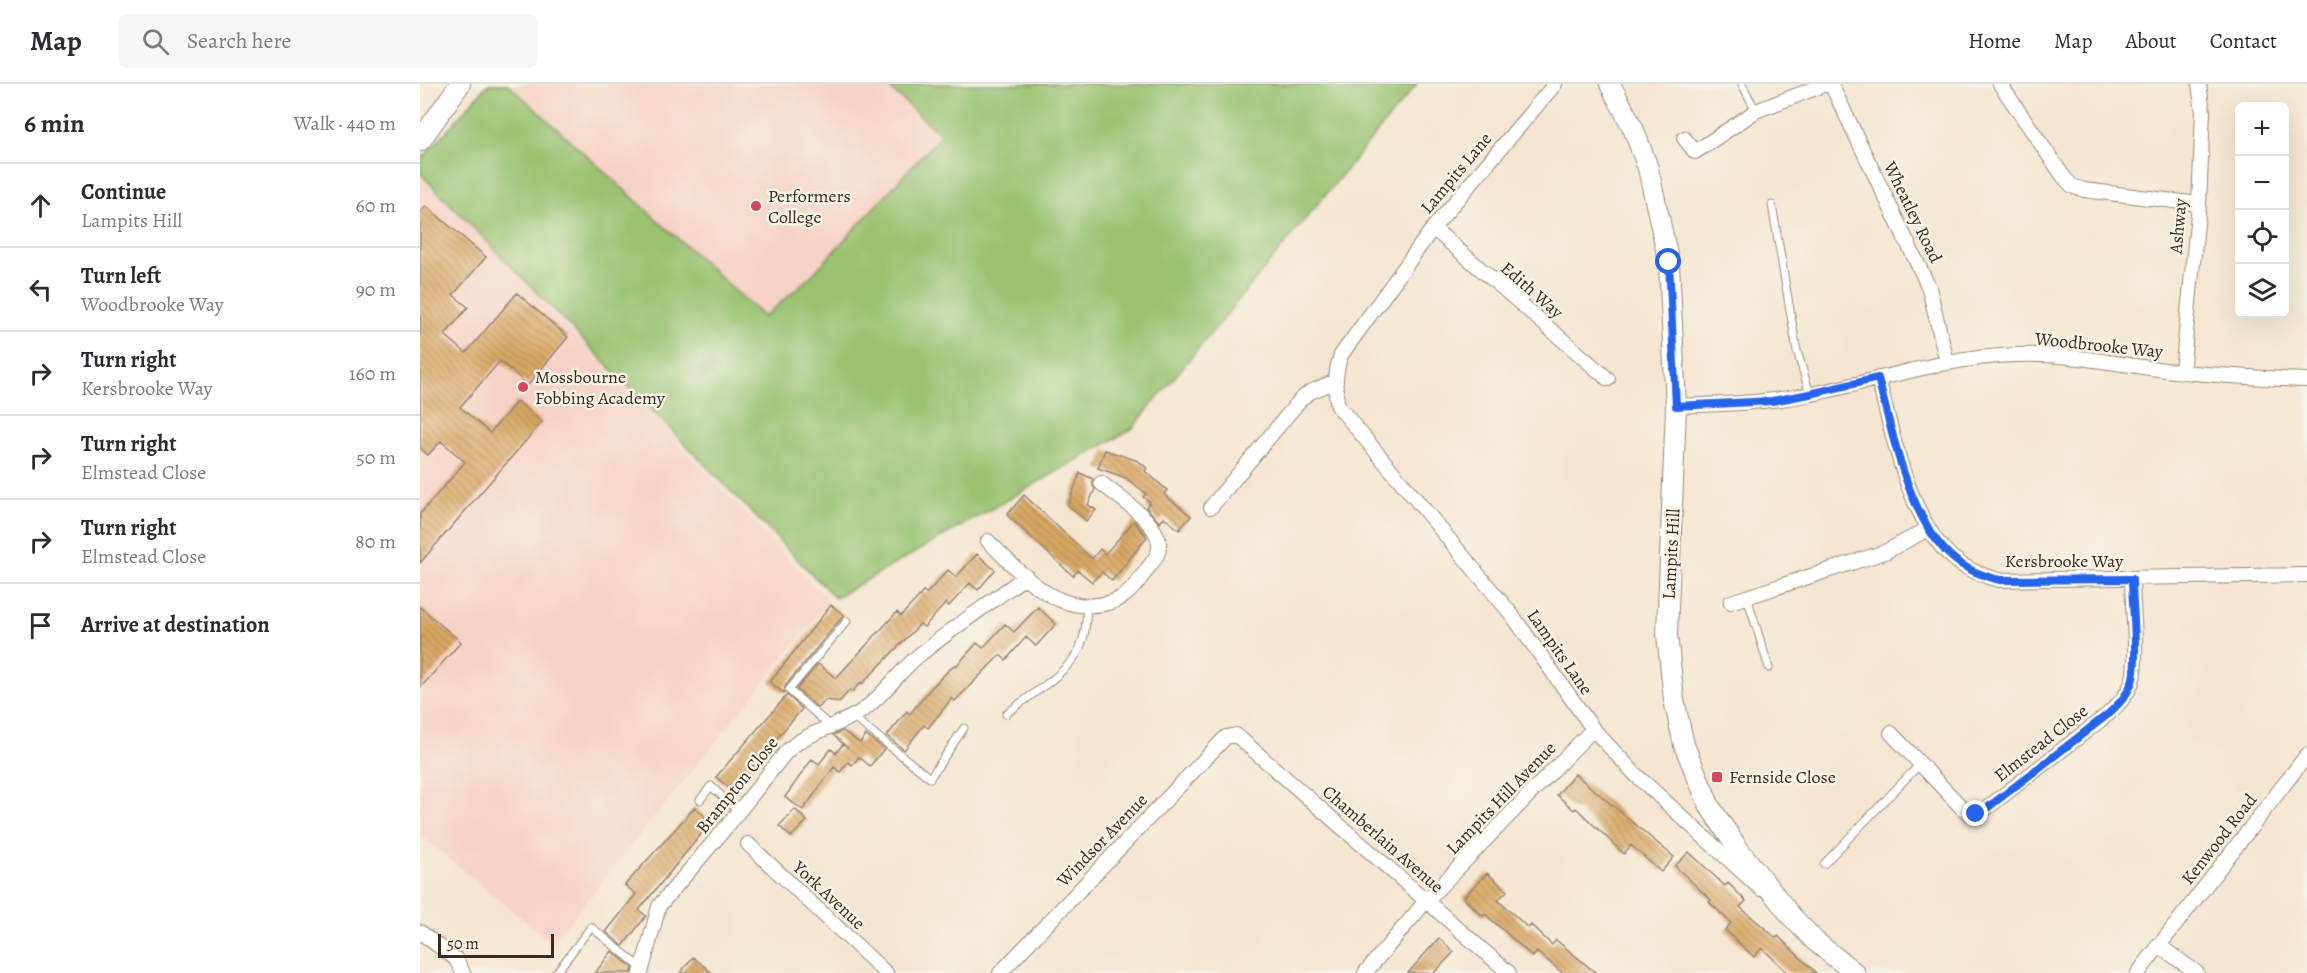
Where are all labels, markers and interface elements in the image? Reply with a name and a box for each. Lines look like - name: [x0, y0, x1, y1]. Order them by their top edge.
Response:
- search box: [118, 14, 538, 68]
- text: Map: [30, 22, 82, 60]
- icon: search: [139, 25, 172, 58]
- text: Search here: [187, 26, 291, 56]
- text: Home: [1968, 27, 2021, 55]
- text: Map: [2054, 27, 2092, 55]
- text: About: [2125, 27, 2177, 55]
- text: Contact: [2210, 27, 2277, 55]
- map controls: [2235, 102, 2289, 318]
- button: +: [2235, 102, 2289, 156]
- text: 6 min: [24, 106, 85, 141]
- text: Walk · 440 m: [294, 110, 396, 137]
- street label: Lampits Lane: [1415, 127, 1497, 219]
- street label: Wheatley Road: [1878, 156, 1948, 267]
- button: −: [2235, 156, 2289, 210]
- text: Continue: [81, 177, 166, 207]
- place label: Performers College: [768, 184, 851, 229]
- icon: ahead: [24, 189, 57, 222]
- text: 60 m: [356, 192, 396, 219]
- street label: Ashway: [2164, 196, 2192, 256]
- marker: Performers College: [749, 199, 763, 213]
- text: Lampits Hill: [81, 207, 182, 234]
- button: locate: [2235, 210, 2289, 264]
- route start: [1655, 248, 1681, 274]
- street label: Edith Way: [1496, 256, 1569, 324]
- text: Turn left: [81, 261, 161, 291]
- button: layers: [2235, 264, 2289, 318]
- icon: left: [24, 273, 57, 306]
- text: 90 m: [356, 276, 396, 303]
- text: Woodbrooke Way: [81, 291, 224, 318]
- street label: Woodbrooke Way: [2033, 326, 2165, 364]
- text: Turn right: [81, 345, 177, 375]
- icon: right: [24, 357, 57, 390]
- text: 160 m: [349, 360, 396, 387]
- place label: Mossbourne Fobbing Academy: [535, 365, 666, 410]
- text: Kersbrooke Way: [81, 375, 213, 402]
- marker: Mossbourne Fobbing Academy: [516, 380, 530, 394]
- text: Turn right: [81, 429, 177, 459]
- icon: right: [24, 441, 57, 474]
- text: 50 m: [356, 444, 396, 471]
- text: Elmstead Close: [81, 459, 206, 486]
- street label: Lampits Hill: [1657, 507, 1685, 600]
- text: Turn right: [81, 513, 177, 543]
- icon: right: [24, 525, 57, 558]
- text: 80 m: [355, 528, 396, 555]
- text: Elmstead Close: [81, 543, 206, 570]
- street label: Kersbrooke Way: [2005, 549, 2124, 573]
- street label: Lampits Lane: [1522, 604, 1598, 700]
- icon: arrive: [24, 609, 57, 642]
- text: Arrive at destination: [81, 610, 270, 640]
- street label: Elmstead Close: [1989, 699, 2093, 787]
- street label: Brampton Close: [690, 731, 784, 839]
- street label: Lampits Hill Avenue: [1441, 736, 1561, 860]
- place label: Fernside Close: [1729, 765, 1836, 789]
- marker: Fernside Close: [1710, 770, 1724, 784]
- street label: Chamberlain Avenue: [1317, 780, 1449, 898]
- street label: Windsor Avenue: [1051, 788, 1153, 893]
- street label: Kenwood Road: [2176, 788, 2262, 889]
- route end: [1962, 800, 1988, 826]
- street label: York Avenue: [787, 855, 870, 935]
- scale bar: [438, 931, 554, 958]
- text: 50 m: [447, 933, 479, 955]

